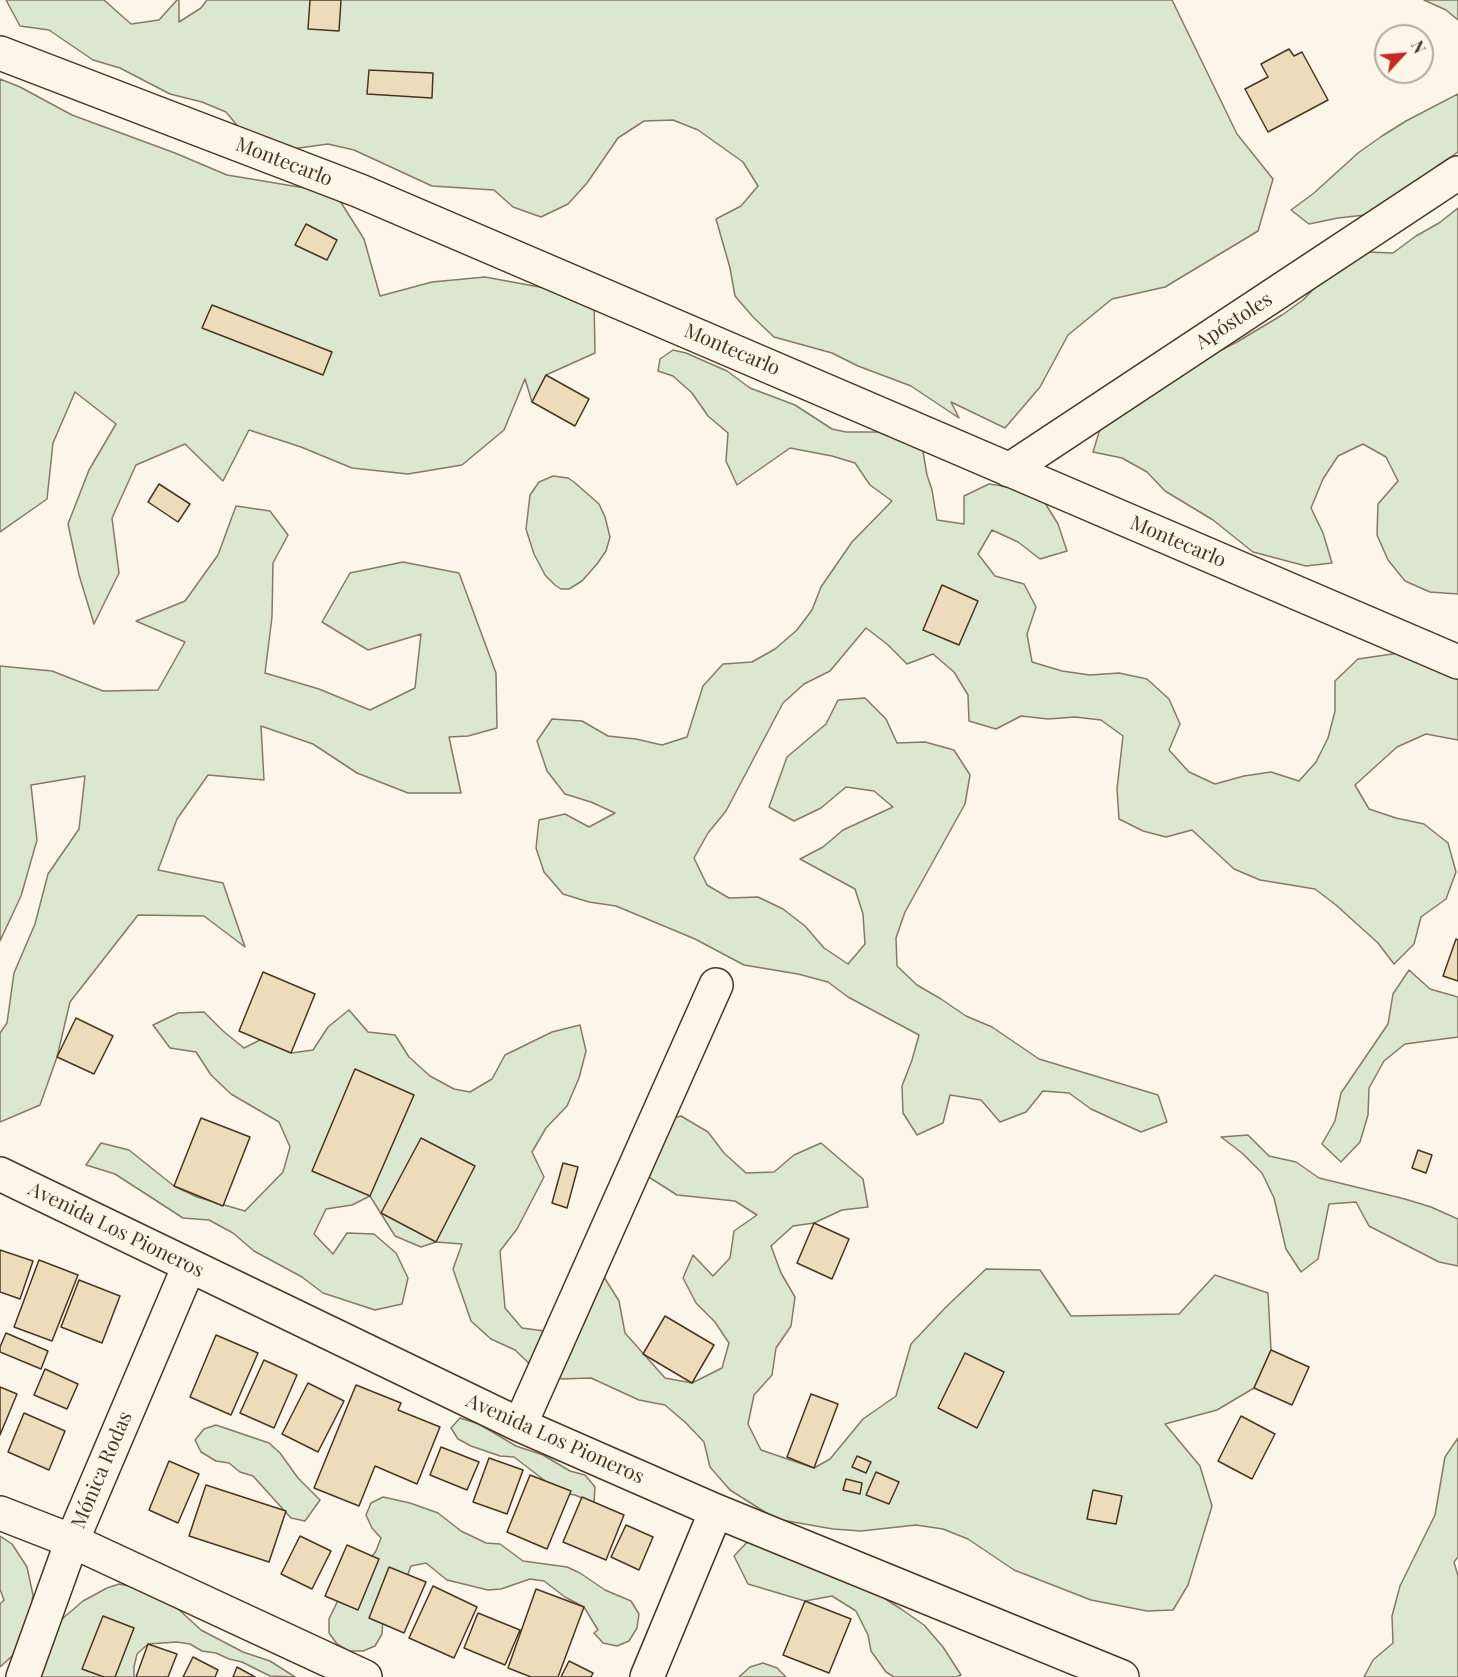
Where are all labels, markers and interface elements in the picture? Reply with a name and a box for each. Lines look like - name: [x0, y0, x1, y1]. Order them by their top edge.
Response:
- north arrow: [1374, 24, 1434, 84]
- text: N: [1407, 37, 1431, 57]
- street label: Montecarlo: [232, 133, 336, 191]
- street label: Apóstoles: [1191, 287, 1277, 355]
- street label: Montecarlo: [680, 319, 784, 381]
- street label: Montecarlo: [1126, 511, 1230, 573]
- street label: Avenida Los Pioneros: [24, 1177, 208, 1283]
- street label: Avenida Los Pioneros: [462, 1389, 648, 1489]
- street label: Mónica Rodas: [67, 1408, 137, 1532]

